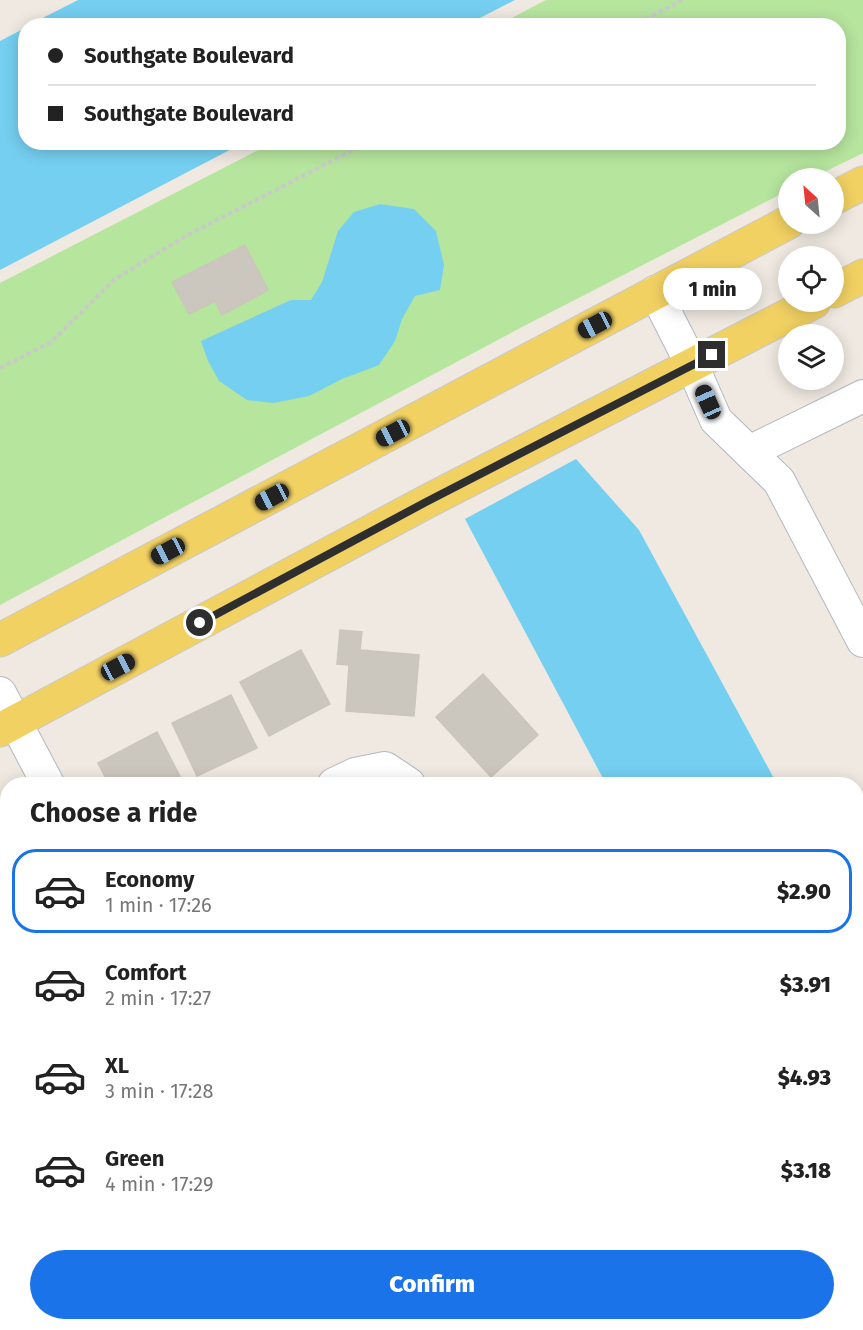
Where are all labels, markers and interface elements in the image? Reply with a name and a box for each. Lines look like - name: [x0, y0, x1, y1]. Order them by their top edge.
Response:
- text: Southgate Boulevard: [84, 42, 294, 69]
- text: Southgate Boulevard: [84, 100, 294, 127]
- north arrow: [778, 168, 844, 234]
- map controls: [778, 168, 844, 390]
- button: locate: [778, 246, 844, 312]
- callout: 1 min: [662, 268, 762, 310]
- text: 1 min: [689, 277, 736, 301]
- car: [575, 309, 615, 341]
- button: layers: [778, 324, 844, 390]
- route end: [698, 341, 725, 368]
- car: [692, 382, 724, 422]
- car: [373, 417, 413, 449]
- car: [252, 481, 292, 513]
- car: [148, 535, 188, 567]
- route start: [186, 609, 213, 636]
- car: [98, 651, 138, 683]
- text: Choose a ride: [30, 797, 197, 829]
- icon: car: [33, 864, 87, 918]
- text: Economy: [105, 866, 194, 893]
- text: $2.90: [777, 878, 831, 905]
- text: 1 min · 17:26: [105, 893, 212, 917]
- icon: car: [33, 957, 87, 1011]
- text: Comfort: [105, 959, 186, 986]
- text: $3.91: [780, 971, 831, 998]
- text: 2 min · 17:27: [105, 986, 211, 1010]
- icon: car: [33, 1050, 87, 1104]
- text: XL: [105, 1052, 129, 1079]
- text: $4.93: [778, 1064, 831, 1091]
- text: 3 min · 17:28: [105, 1079, 213, 1103]
- icon: car: [33, 1143, 87, 1197]
- text: Green: [105, 1145, 164, 1172]
- text: $3.18: [781, 1157, 831, 1184]
- text: 4 min · 17:29: [105, 1172, 213, 1196]
- button: Confirm: [30, 1250, 834, 1319]

